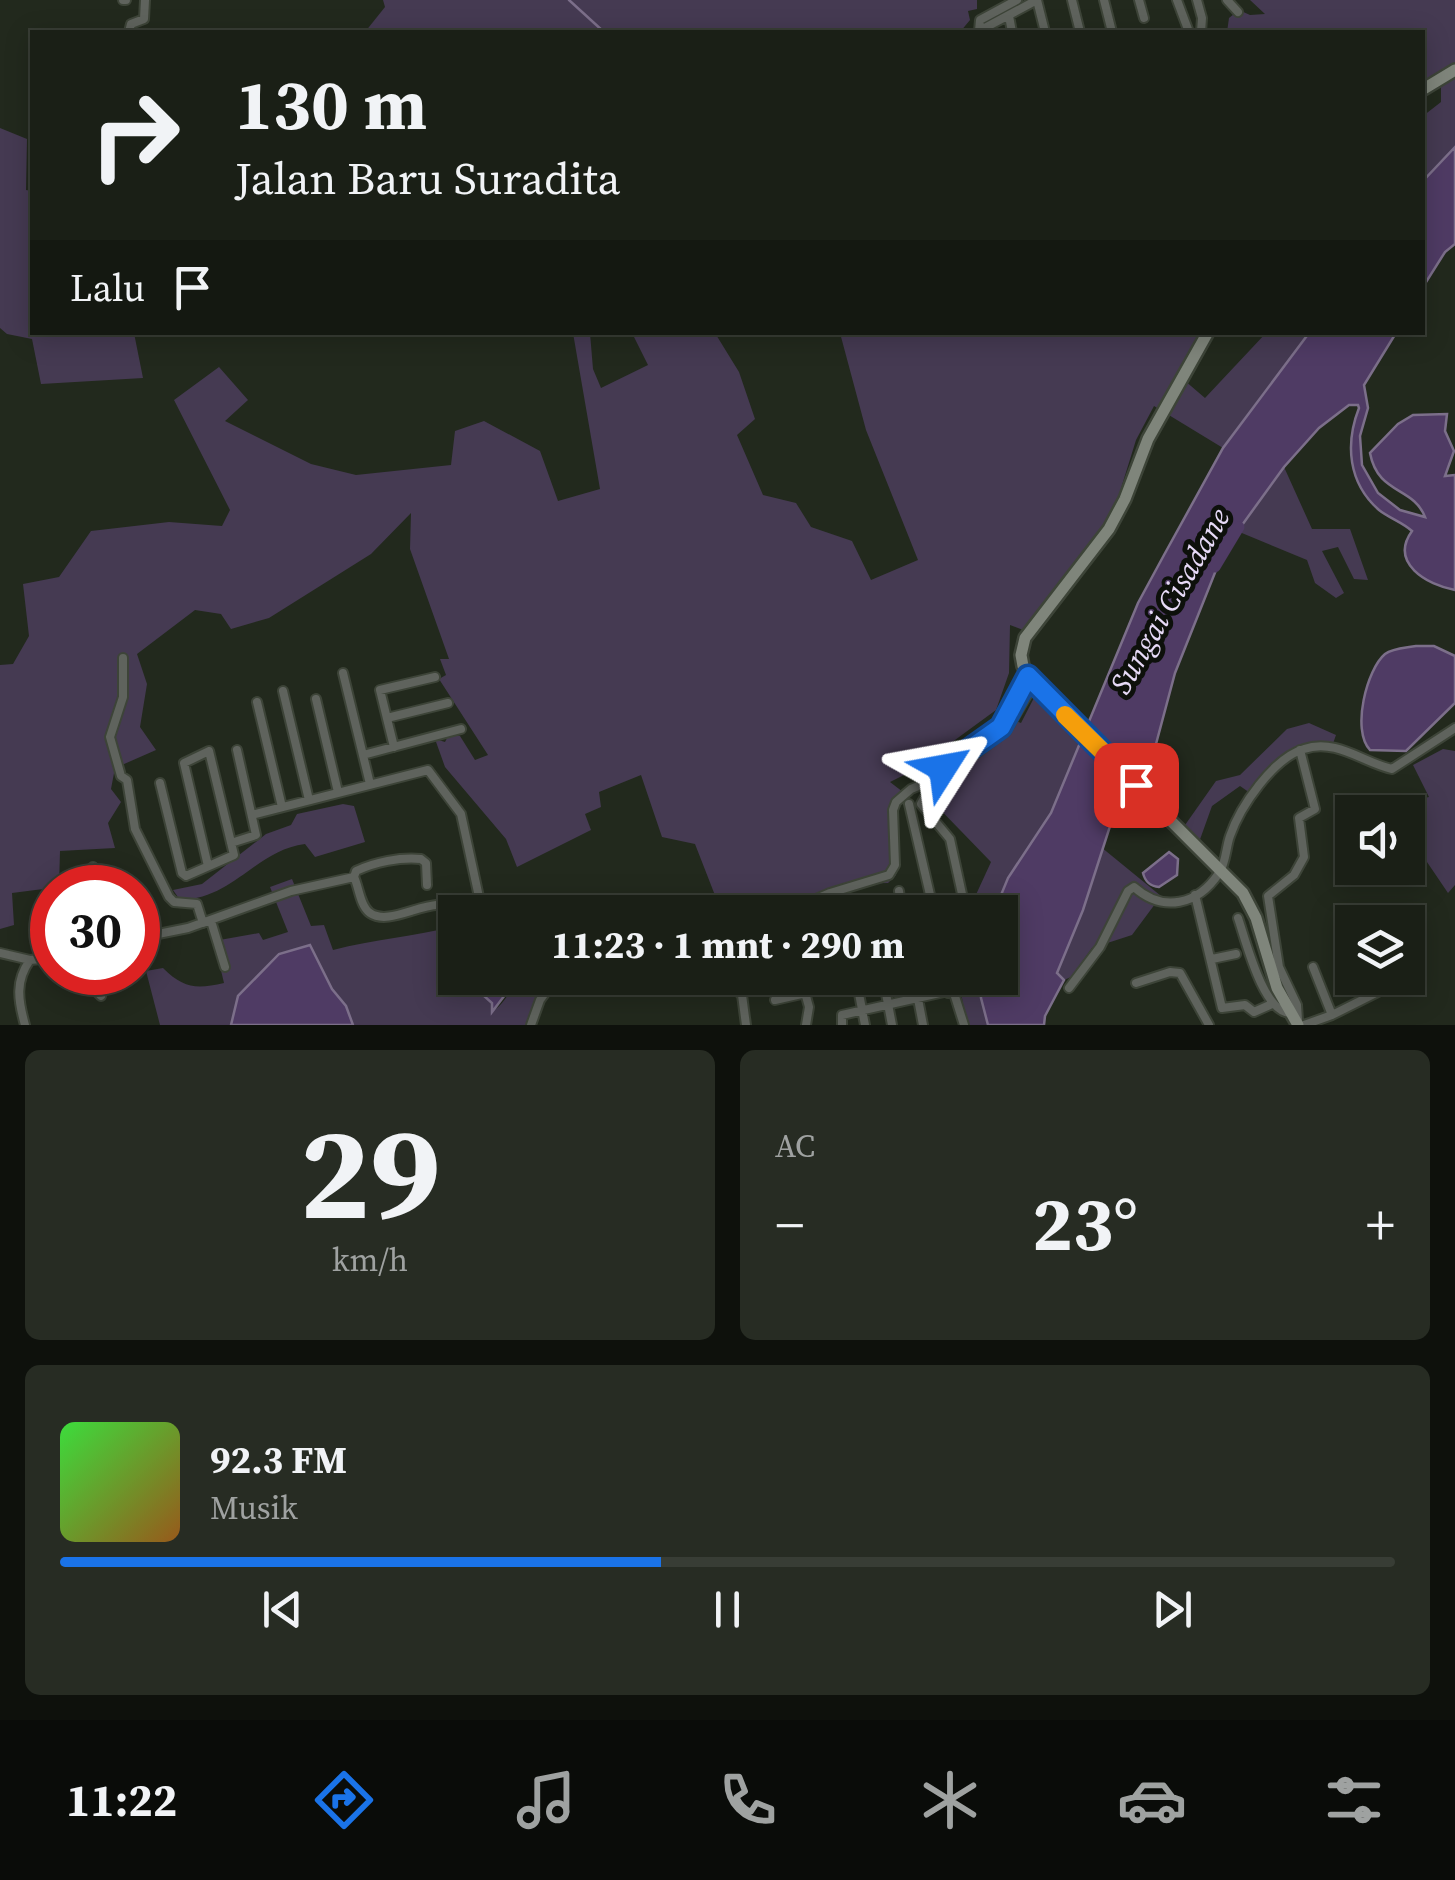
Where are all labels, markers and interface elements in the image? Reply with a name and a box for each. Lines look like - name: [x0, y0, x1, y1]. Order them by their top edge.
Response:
- text: 130 m: [235, 56, 427, 152]
- icon: right: [70, 70, 200, 200]
- text: Jalan Baru Suradita: [235, 147, 620, 209]
- icon: arrive: [165, 260, 220, 315]
- text: Lalu: [70, 262, 145, 314]
- water label: Sungai Cisadane: [1100, 500, 1239, 701]
- position arrow: [891, 716, 995, 820]
- pin: [1094, 743, 1179, 828]
- icon: arrive: [1109, 758, 1164, 813]
- map controls: [1335, 795, 1425, 995]
- button: sound: [1335, 795, 1425, 885]
- speed limit sign: 30: [30, 865, 160, 995]
- button: layers: [1335, 905, 1425, 995]
- text: 11:23 · 1 mnt · 290 m: [551, 919, 905, 971]
- text: 29: [300, 1083, 440, 1262]
- text: AC: [775, 1124, 815, 1168]
- text: 23°: [1032, 1172, 1138, 1275]
- text: −: [775, 1187, 804, 1262]
- text: +: [1366, 1187, 1395, 1262]
- text: km/h: [332, 1238, 408, 1282]
- text: 92.3 FM: [210, 1434, 347, 1486]
- text: Musik: [210, 1486, 298, 1530]
- icon: previous: [255, 1582, 310, 1637]
- icon: pause: [700, 1582, 755, 1637]
- icon: next: [1145, 1582, 1200, 1637]
- icon: directions: [309, 1765, 379, 1835]
- icon: music: [511, 1765, 581, 1835]
- icon: phone: [713, 1765, 783, 1835]
- icon: climate: [915, 1765, 985, 1835]
- icon: car: [1117, 1765, 1187, 1835]
- icon: filters: [1319, 1765, 1389, 1835]
- text: 11:22: [66, 1769, 177, 1831]

